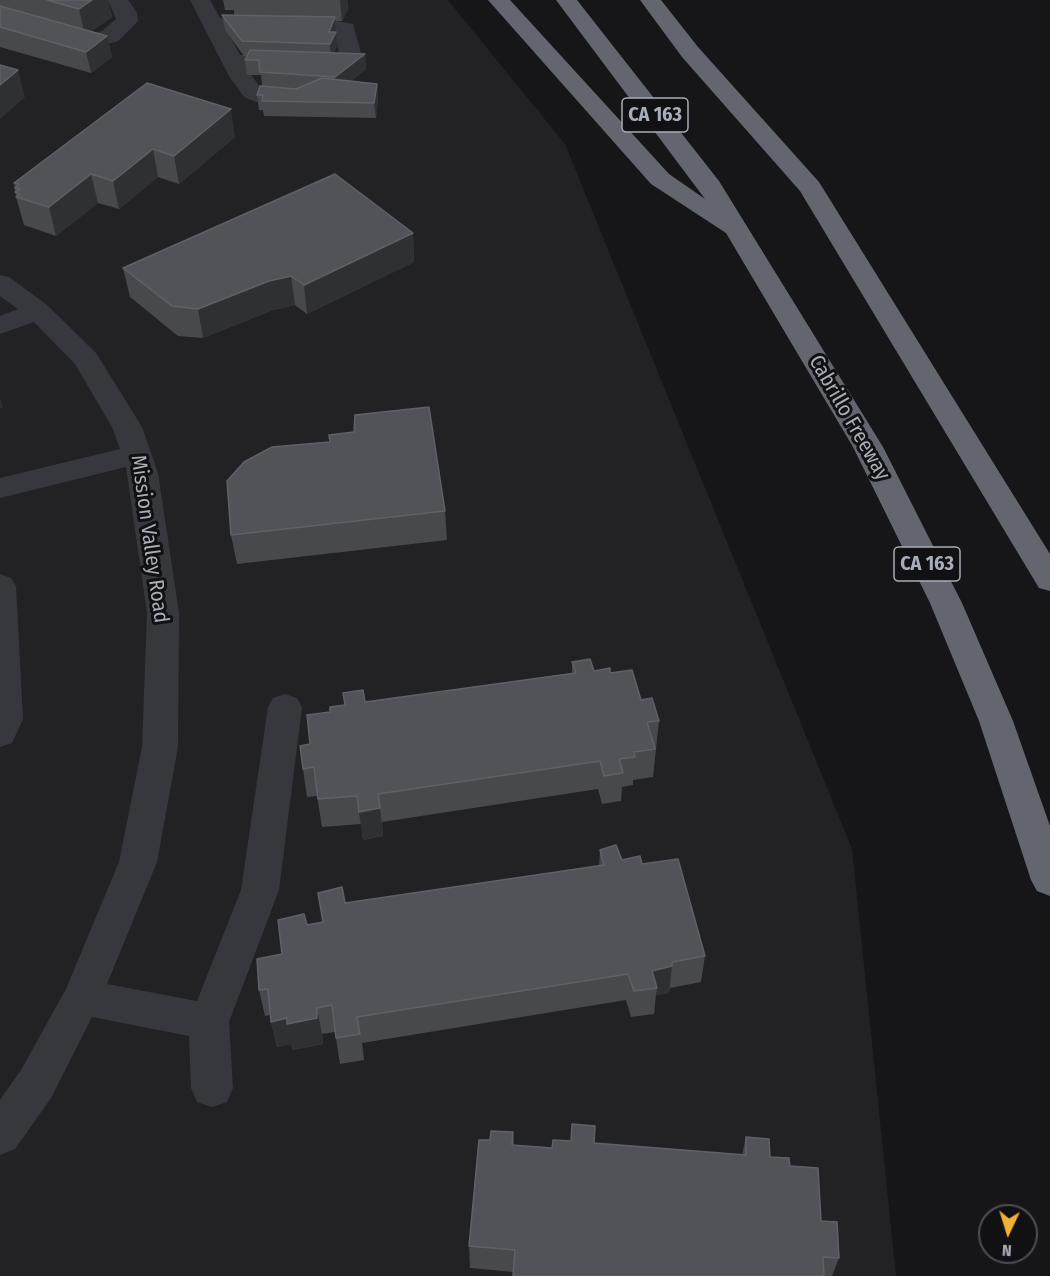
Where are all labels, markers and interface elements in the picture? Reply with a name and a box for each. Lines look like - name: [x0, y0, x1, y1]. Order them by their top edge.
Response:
- road number: CA 163: [622, 98, 688, 132]
- street label: Cabrillo Freeway: [803, 351, 895, 485]
- street label: Mission Valley Road: [125, 453, 173, 625]
- road number: CA 163: [894, 547, 960, 581]
- north arrow: [978, 1204, 1038, 1264]
- text: N: [1001, 1241, 1012, 1260]

